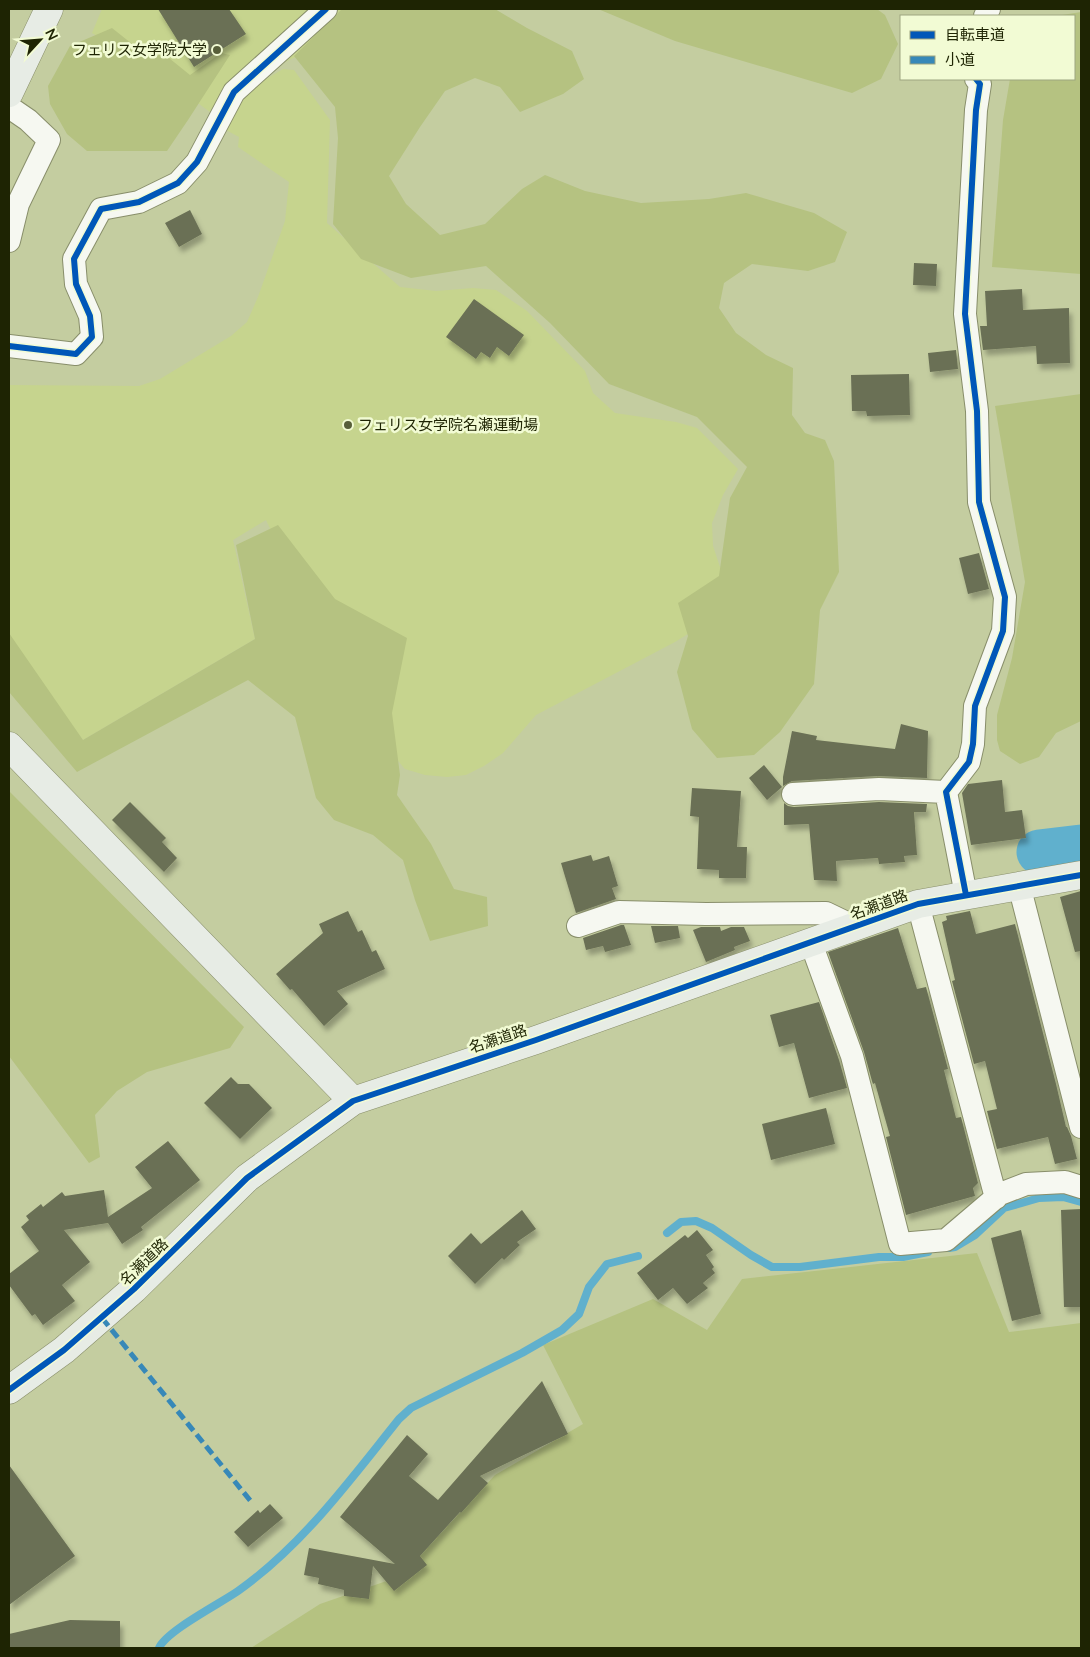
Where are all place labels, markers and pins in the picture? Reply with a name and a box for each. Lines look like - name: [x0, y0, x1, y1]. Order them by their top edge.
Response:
- place label: フェリス女学院大学: [72, 40, 207, 58]
- marker: フェリス女学院大学: [211, 44, 223, 56]
- place label: フェリス女学院名瀬運動場: [358, 415, 538, 433]
- marker: フェリス女学院名瀬運動場: [342, 419, 354, 431]

